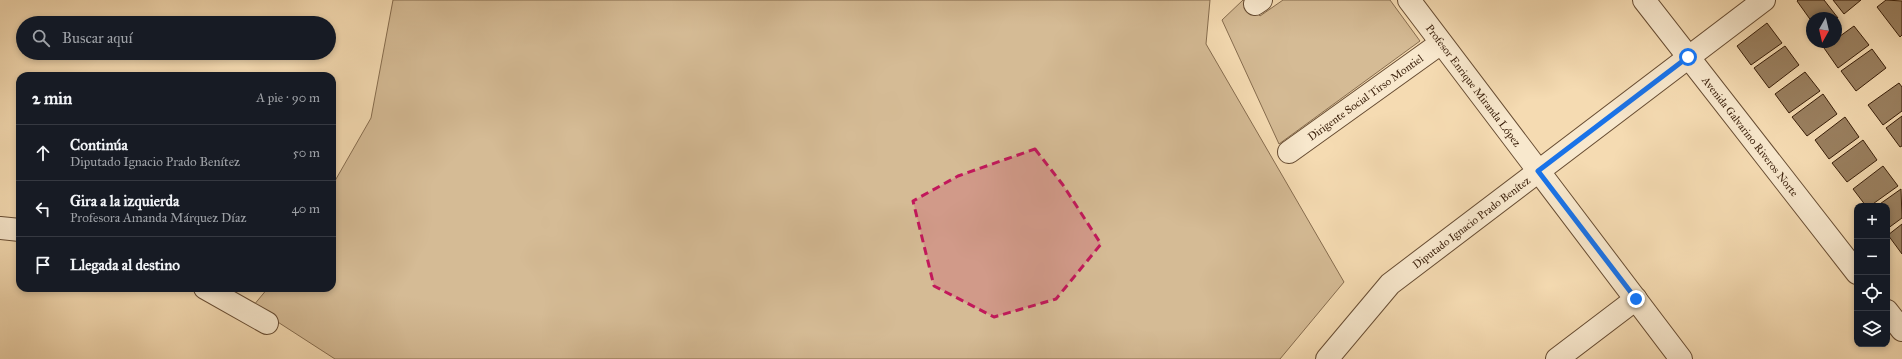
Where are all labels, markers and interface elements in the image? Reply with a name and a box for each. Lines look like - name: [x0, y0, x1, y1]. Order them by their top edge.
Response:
- north arrow: [1806, 12, 1842, 48]
- search box: [16, 16, 336, 60]
- street label: Profesor Enrique Miranda López: [1423, 22, 1524, 149]
- icon: search: [30, 27, 52, 49]
- text: Buscar aquí: [62, 29, 133, 47]
- route start: [1679, 48, 1697, 66]
- street label: Dirigente Social Tirso Montiel: [1305, 51, 1426, 143]
- street label: Avenida Galvarino Riveros Norte: [1699, 73, 1802, 199]
- text: 2 min: [32, 88, 72, 109]
- text: A pie · 90 m: [256, 90, 320, 106]
- text: Continúa: [70, 136, 128, 154]
- icon: ahead: [32, 142, 54, 164]
- text: 50 m: [293, 145, 320, 161]
- text: Diputado Ignacio Prado Benítez: [70, 154, 240, 170]
- street label: Diputado Ignacio Prado Benítez: [1410, 174, 1533, 271]
- text: Gira a la izquierda: [70, 192, 179, 210]
- icon: left: [32, 198, 54, 220]
- text: 40 m: [291, 201, 320, 217]
- map controls: [1854, 203, 1890, 347]
- button: +: [1854, 203, 1890, 239]
- text: Profesora Amanda Márquez Díaz: [70, 210, 246, 226]
- button: −: [1854, 239, 1890, 275]
- icon: arrive: [32, 254, 54, 276]
- text: Llegada al destino: [70, 256, 180, 274]
- button: locate: [1854, 275, 1890, 311]
- route end: [1627, 290, 1645, 308]
- button: layers: [1854, 311, 1890, 347]

